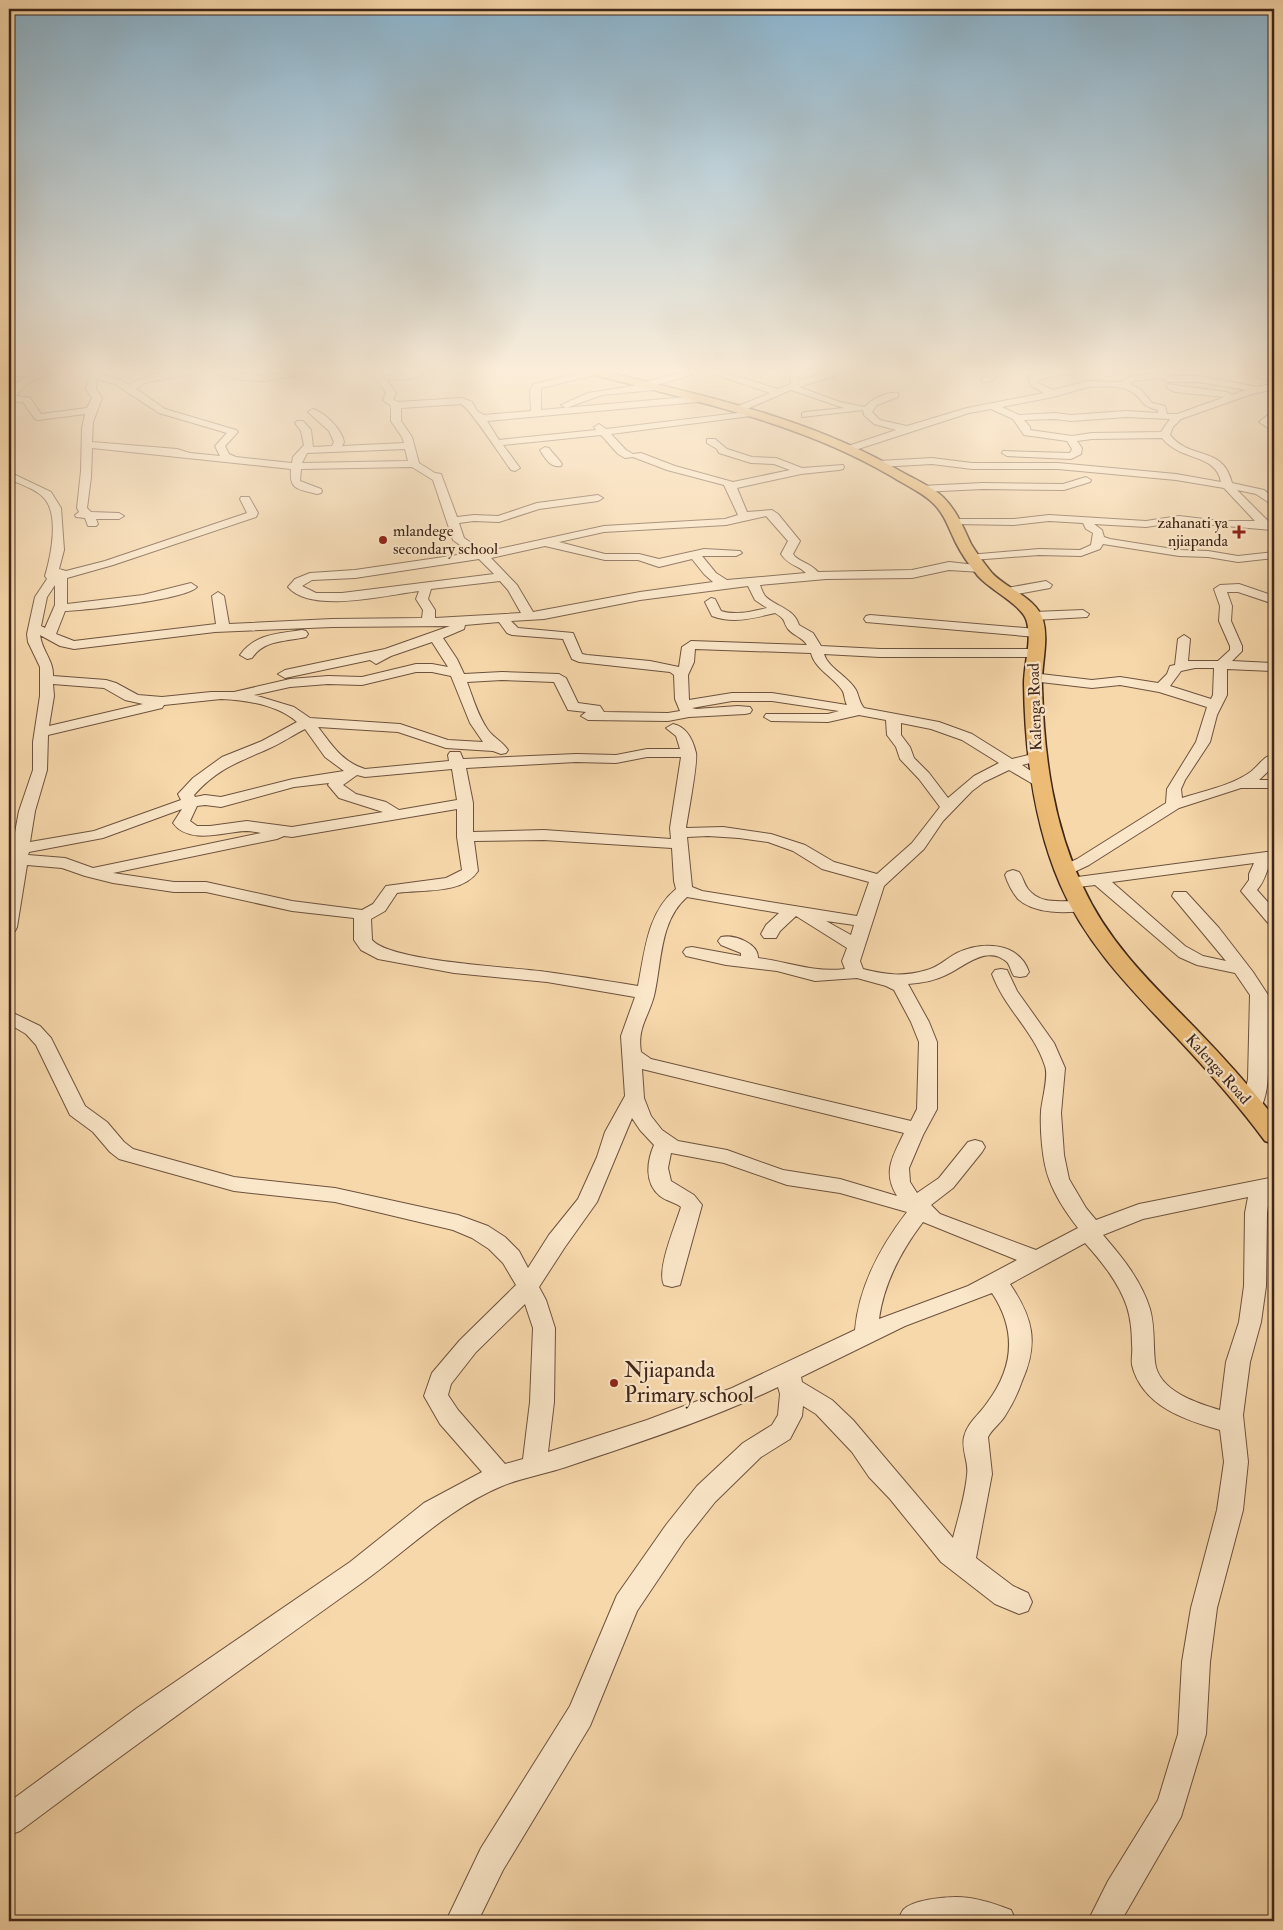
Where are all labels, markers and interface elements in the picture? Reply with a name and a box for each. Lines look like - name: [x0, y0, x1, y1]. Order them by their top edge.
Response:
- place label: zahanati ya njiapanda: [1158, 513, 1228, 552]
- place label: mlandege secondary school: [393, 521, 498, 559]
- marker: zahanati ya njiapanda: [1232, 525, 1246, 539]
- marker: mlandege secondary school: [377, 534, 389, 546]
- street label: Kalenga Road: [1023, 663, 1047, 751]
- street label: Kalenga Road: [1181, 1030, 1255, 1108]
- place label: Njiapanda Primary school: [624, 1356, 754, 1409]
- marker: Njiapanda Primary school: [608, 1377, 620, 1389]

